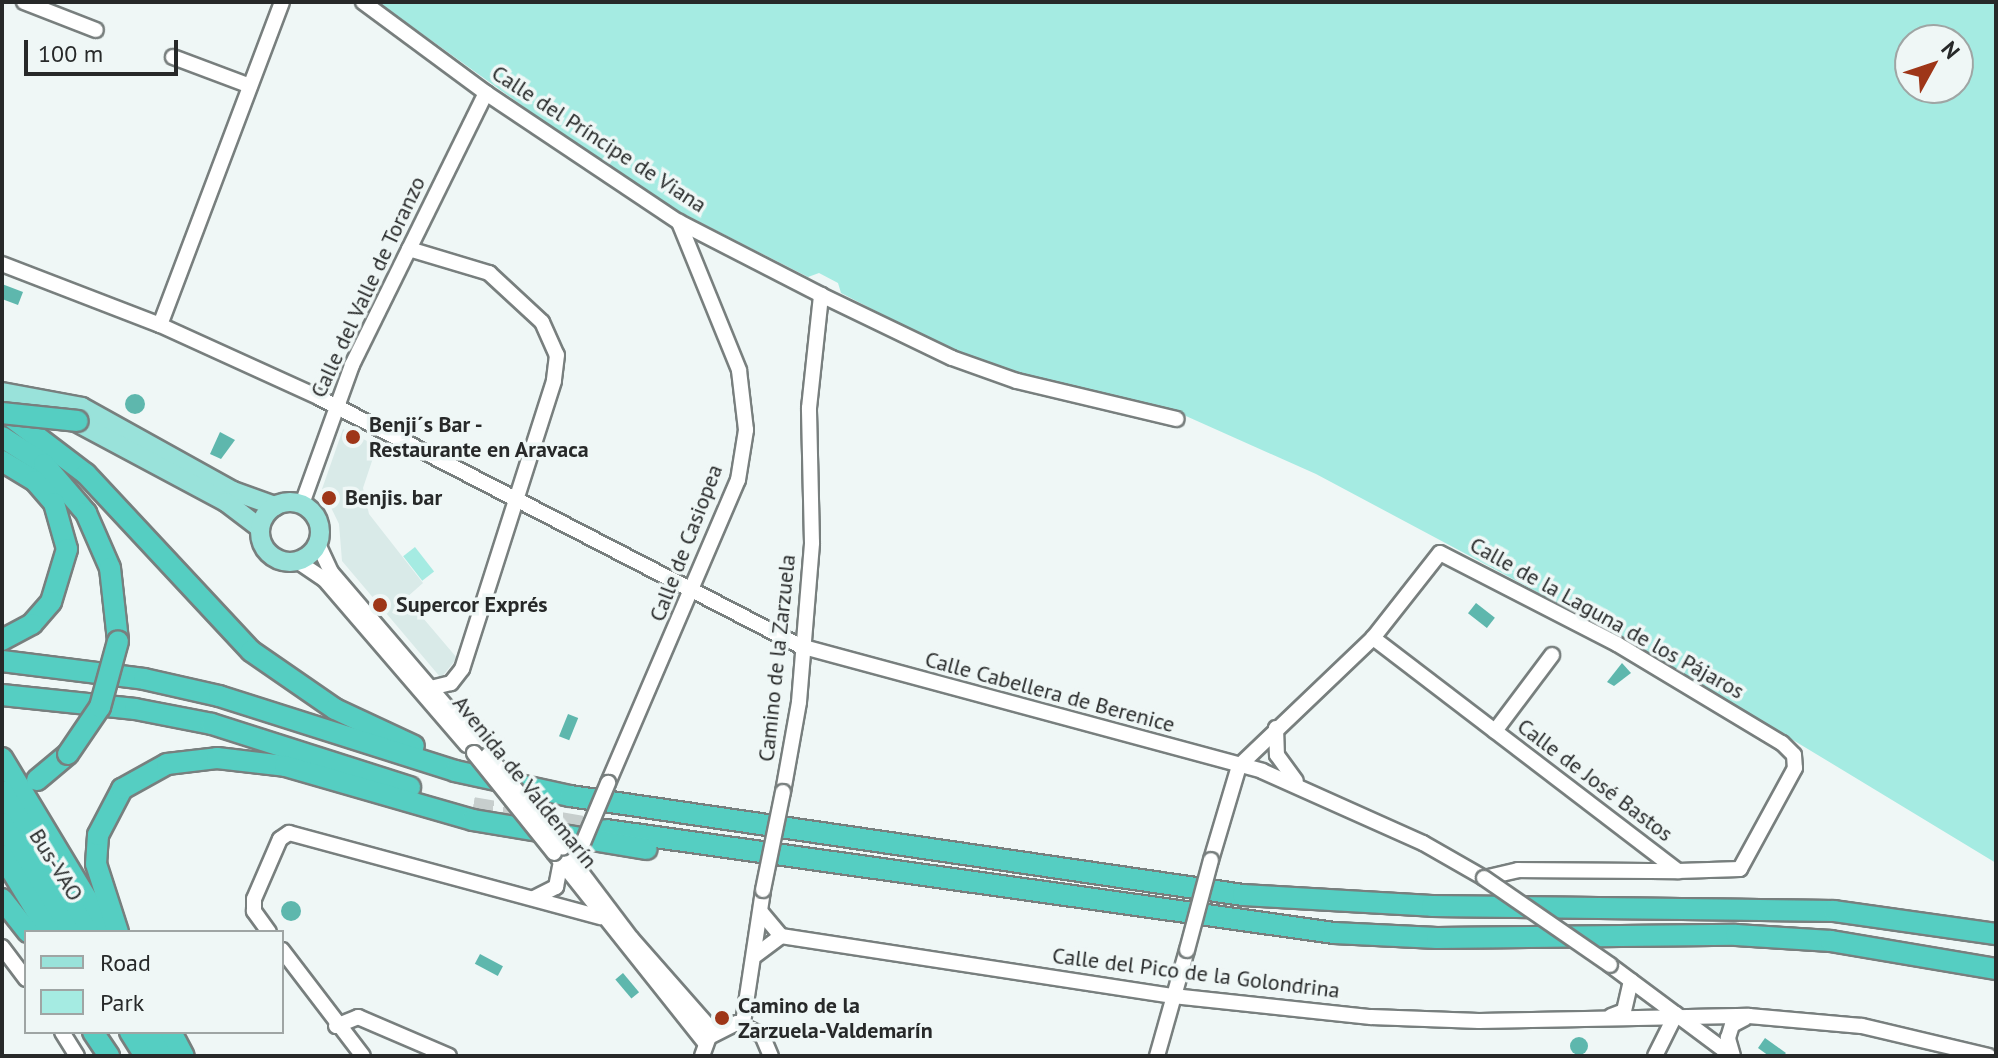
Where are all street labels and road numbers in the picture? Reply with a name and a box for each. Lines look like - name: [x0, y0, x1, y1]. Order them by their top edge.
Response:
- street label: Calle del Príncipe de Viana: [486, 60, 712, 218]
- street label: Calle del Valle de Toranzo: [305, 172, 431, 402]
- street label: Calle de Casiopea: [644, 461, 728, 625]
- street label: Calle de la Laguna de los Pájaros: [1465, 531, 1749, 705]
- street label: Camino de la Zarzuela: [753, 553, 801, 763]
- street label: Calle Cabellera de Berenice: [922, 646, 1178, 738]
- street label: Avenida de Valdemarín: [447, 690, 603, 874]
- street label: Calle de José Bastos: [1512, 713, 1678, 847]
- street label: Bus-VAO: [24, 824, 88, 906]
- street label: Calle del Pico de la Golondrina: [1051, 942, 1341, 1004]

